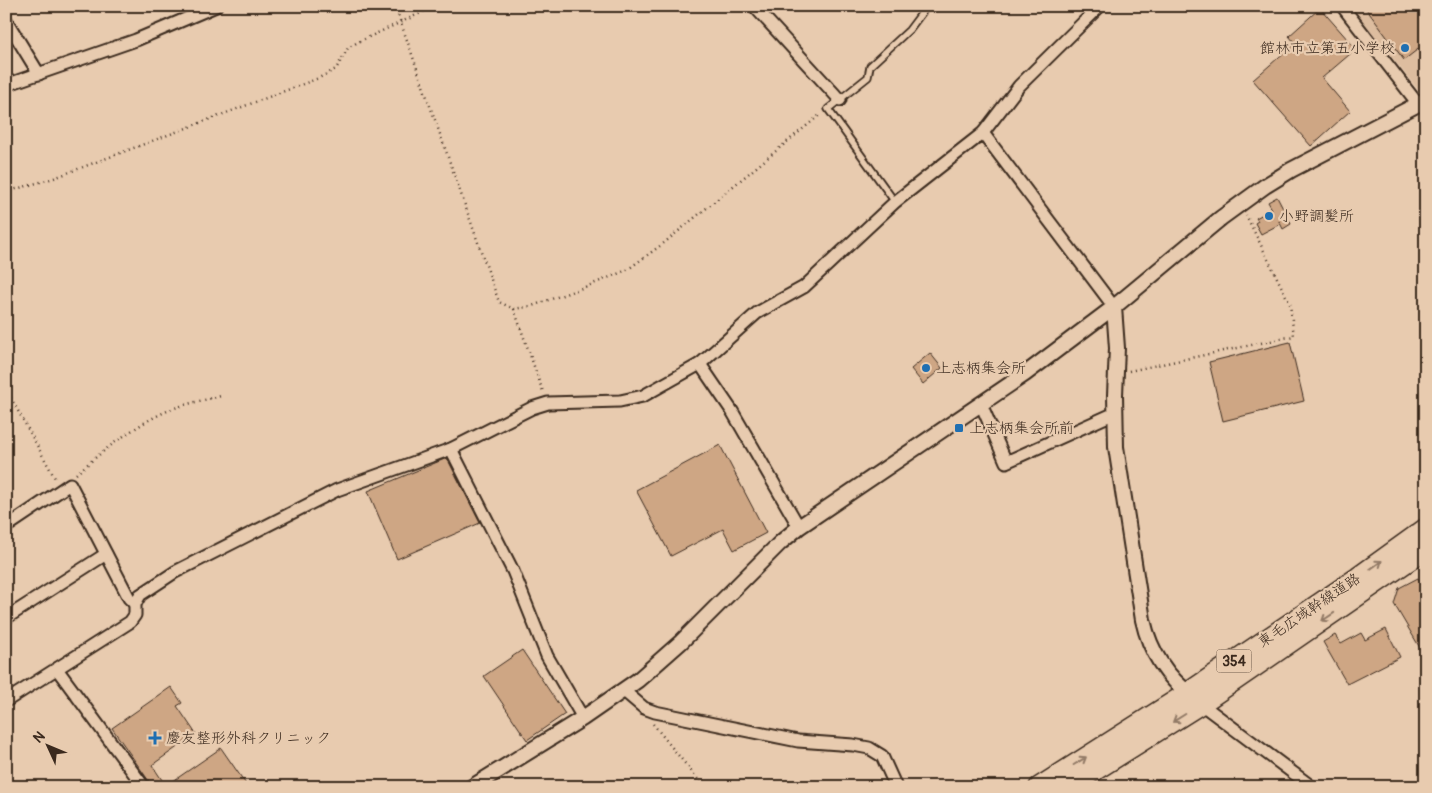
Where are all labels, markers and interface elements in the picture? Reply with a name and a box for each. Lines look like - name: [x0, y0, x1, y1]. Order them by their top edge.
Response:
- place label: 館林市立第五小学校: [1260, 39, 1395, 58]
- marker: 館林市立第五小学校: [1399, 42, 1411, 54]
- place label: 小野調髪所: [1279, 207, 1354, 226]
- marker: 小野調髪所: [1263, 210, 1275, 222]
- place label: 上志柄集会所: [936, 359, 1026, 378]
- marker: 上志柄集会所: [920, 362, 932, 374]
- place label: 上志柄集会所前: [969, 419, 1074, 438]
- marker: 上志柄集会所前: [953, 422, 965, 434]
- one-way arrow: [1368, 559, 1382, 570]
- street label: 東毛広域幹線道路: [1254, 569, 1364, 652]
- one-way arrow: [1321, 612, 1335, 622]
- road number: 354: [1216, 649, 1252, 672]
- one-way arrow: [1173, 713, 1187, 723]
- north arrow: [22, 720, 72, 770]
- text: N: [30, 728, 48, 747]
- place label: 慶友整形外科クリニック: [166, 729, 331, 748]
- marker: 慶友整形外科クリニック: [148, 731, 162, 745]
- one-way arrow: [1072, 755, 1086, 765]

